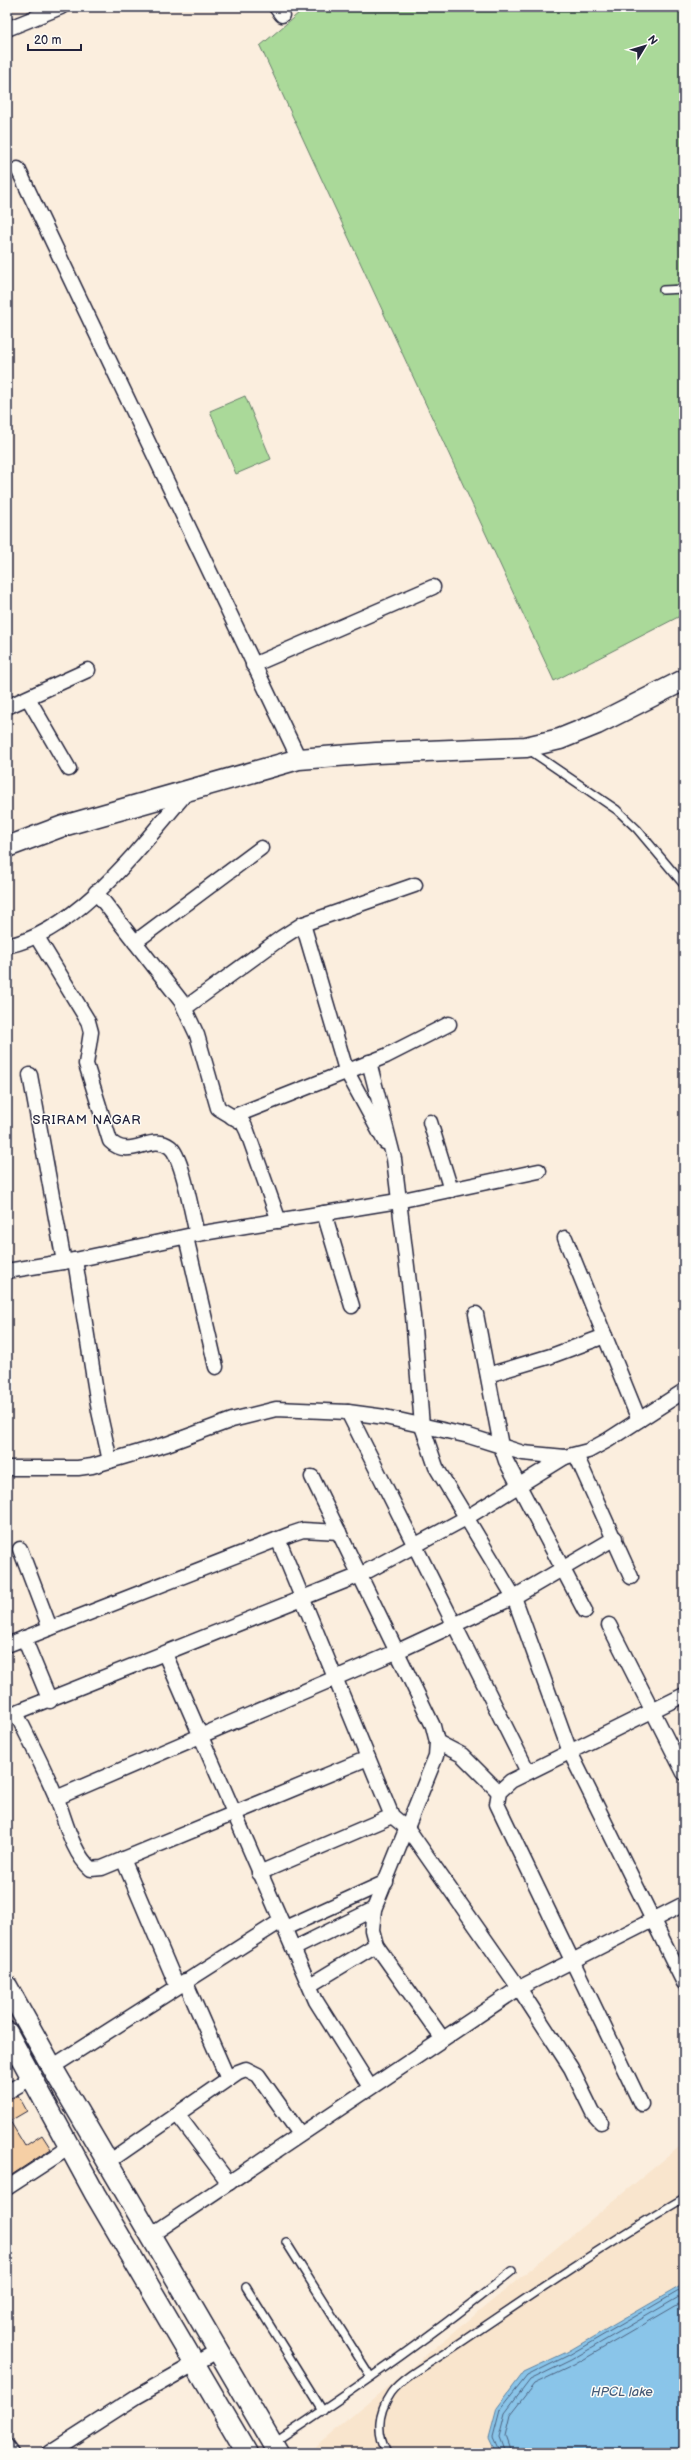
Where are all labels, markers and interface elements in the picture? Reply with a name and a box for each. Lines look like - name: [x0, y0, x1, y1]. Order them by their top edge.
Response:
- scale bar: [28, 26, 81, 52]
- north arrow: [625, 26, 665, 66]
- text: 20 m: [34, 33, 61, 48]
- text: N: [645, 33, 660, 47]
- district label: SRIRAM NAGAR: [32, 1112, 142, 1128]
- water label: HPCL lake: [591, 2384, 653, 2400]

